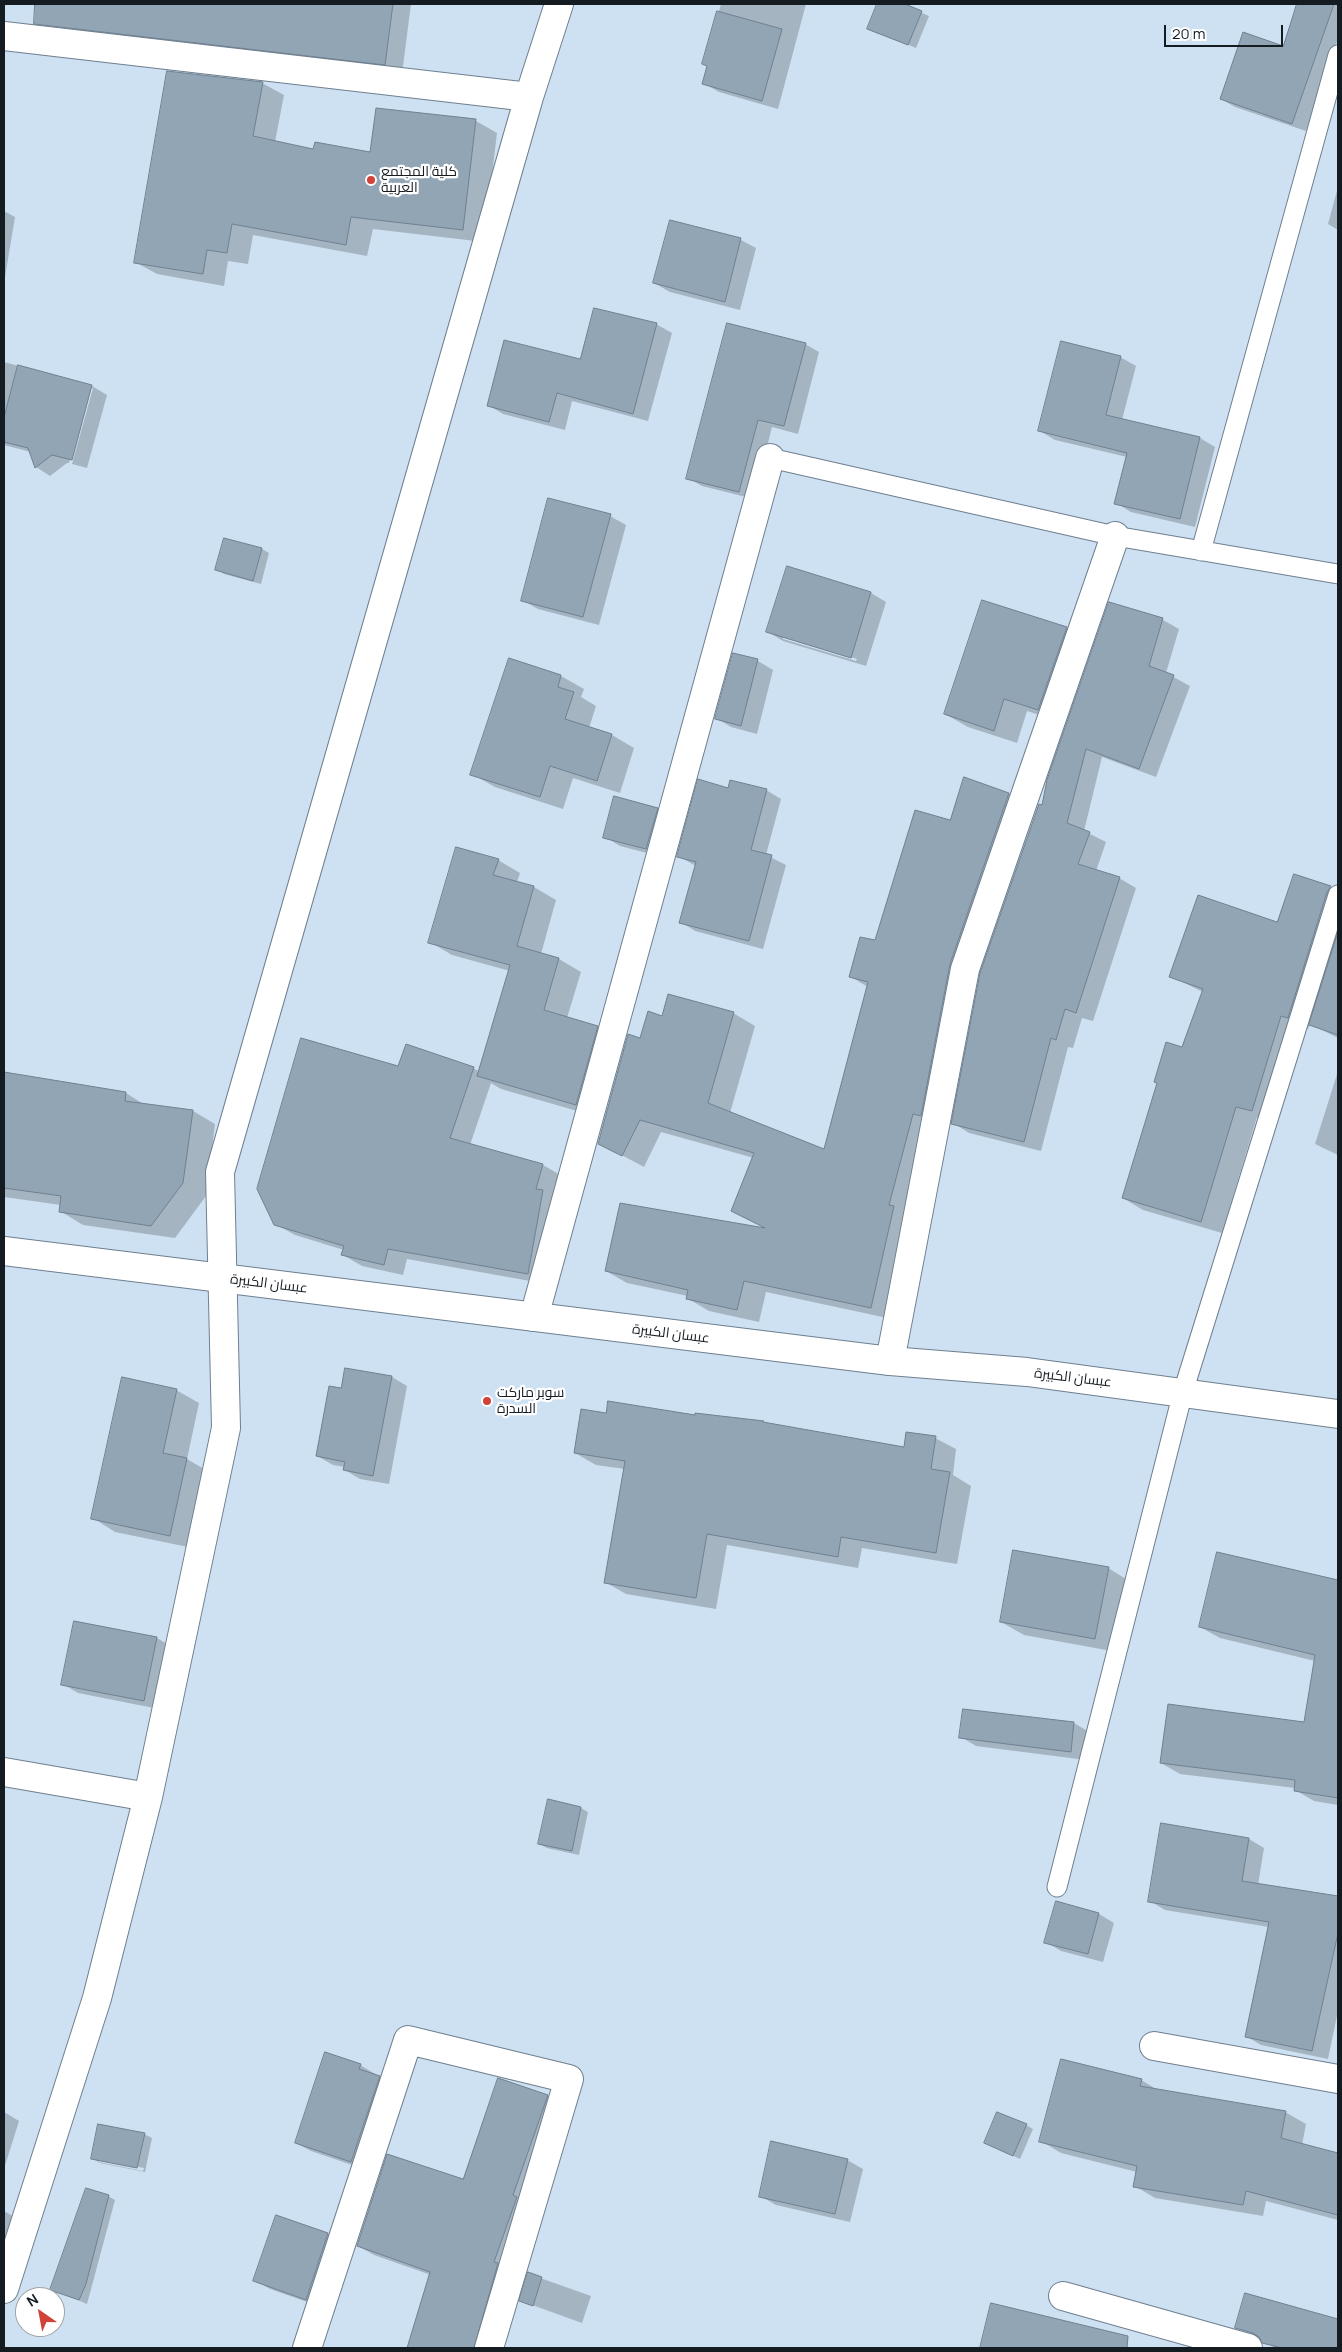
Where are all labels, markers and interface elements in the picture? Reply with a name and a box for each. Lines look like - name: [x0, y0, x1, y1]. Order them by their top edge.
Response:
- scale bar: [1167, 15, 1286, 47]
- text: 20 m: [1172, 23, 1205, 44]
- place label: كلية المجتمع العربية: [381, 164, 457, 196]
- marker: كلية المجتمع العربية: [365, 174, 377, 186]
- street label: عبسان الكبيرة: [229, 1271, 309, 1297]
- street label: عبسان الكبيرة: [631, 1321, 711, 1347]
- street label: عبسان الكبيرة: [1033, 1365, 1113, 1391]
- place label: سوبر ماركت السدرة: [497, 1385, 564, 1418]
- marker: سوبر ماركت السدرة: [481, 1395, 493, 1407]
- north arrow: [15, 2287, 65, 2337]
- text: N: [23, 2289, 41, 2311]

